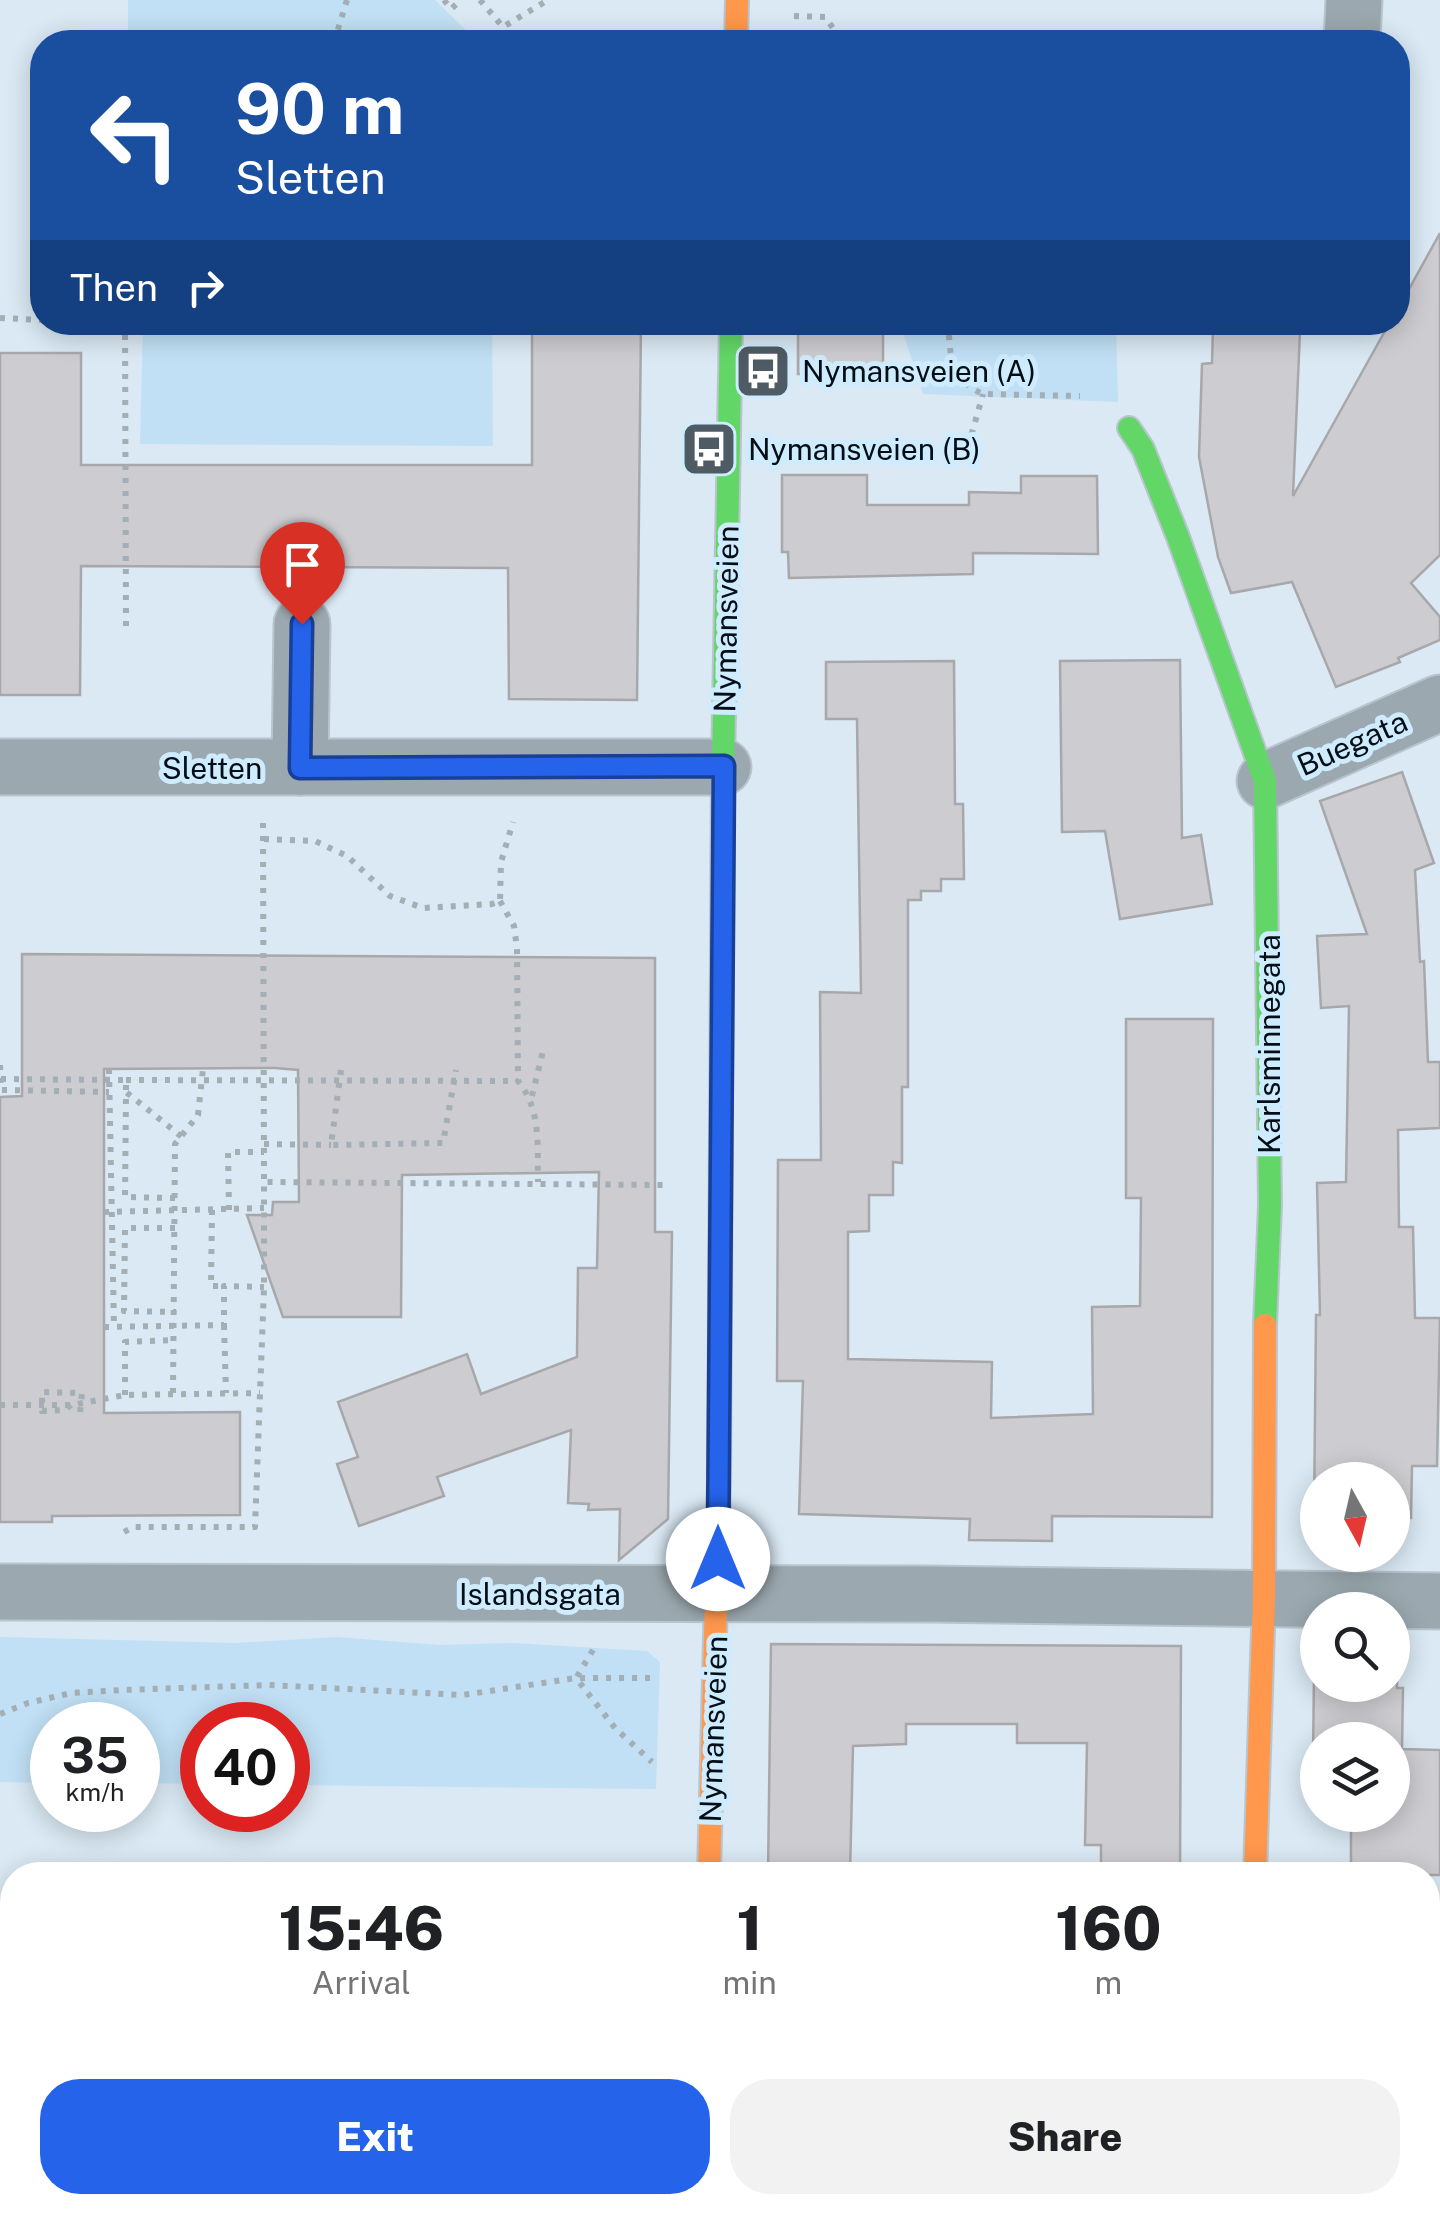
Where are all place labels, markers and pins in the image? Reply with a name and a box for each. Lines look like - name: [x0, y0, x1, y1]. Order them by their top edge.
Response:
- bus stop icon: Nymansveien (A): [733, 341, 793, 401]
- place label: Nymansveien (A): [802, 353, 1036, 389]
- bus stop icon: Nymansveien (B): [679, 419, 739, 479]
- place label: Nymansveien (B): [748, 431, 981, 467]
- pin: [260, 522, 345, 625]

